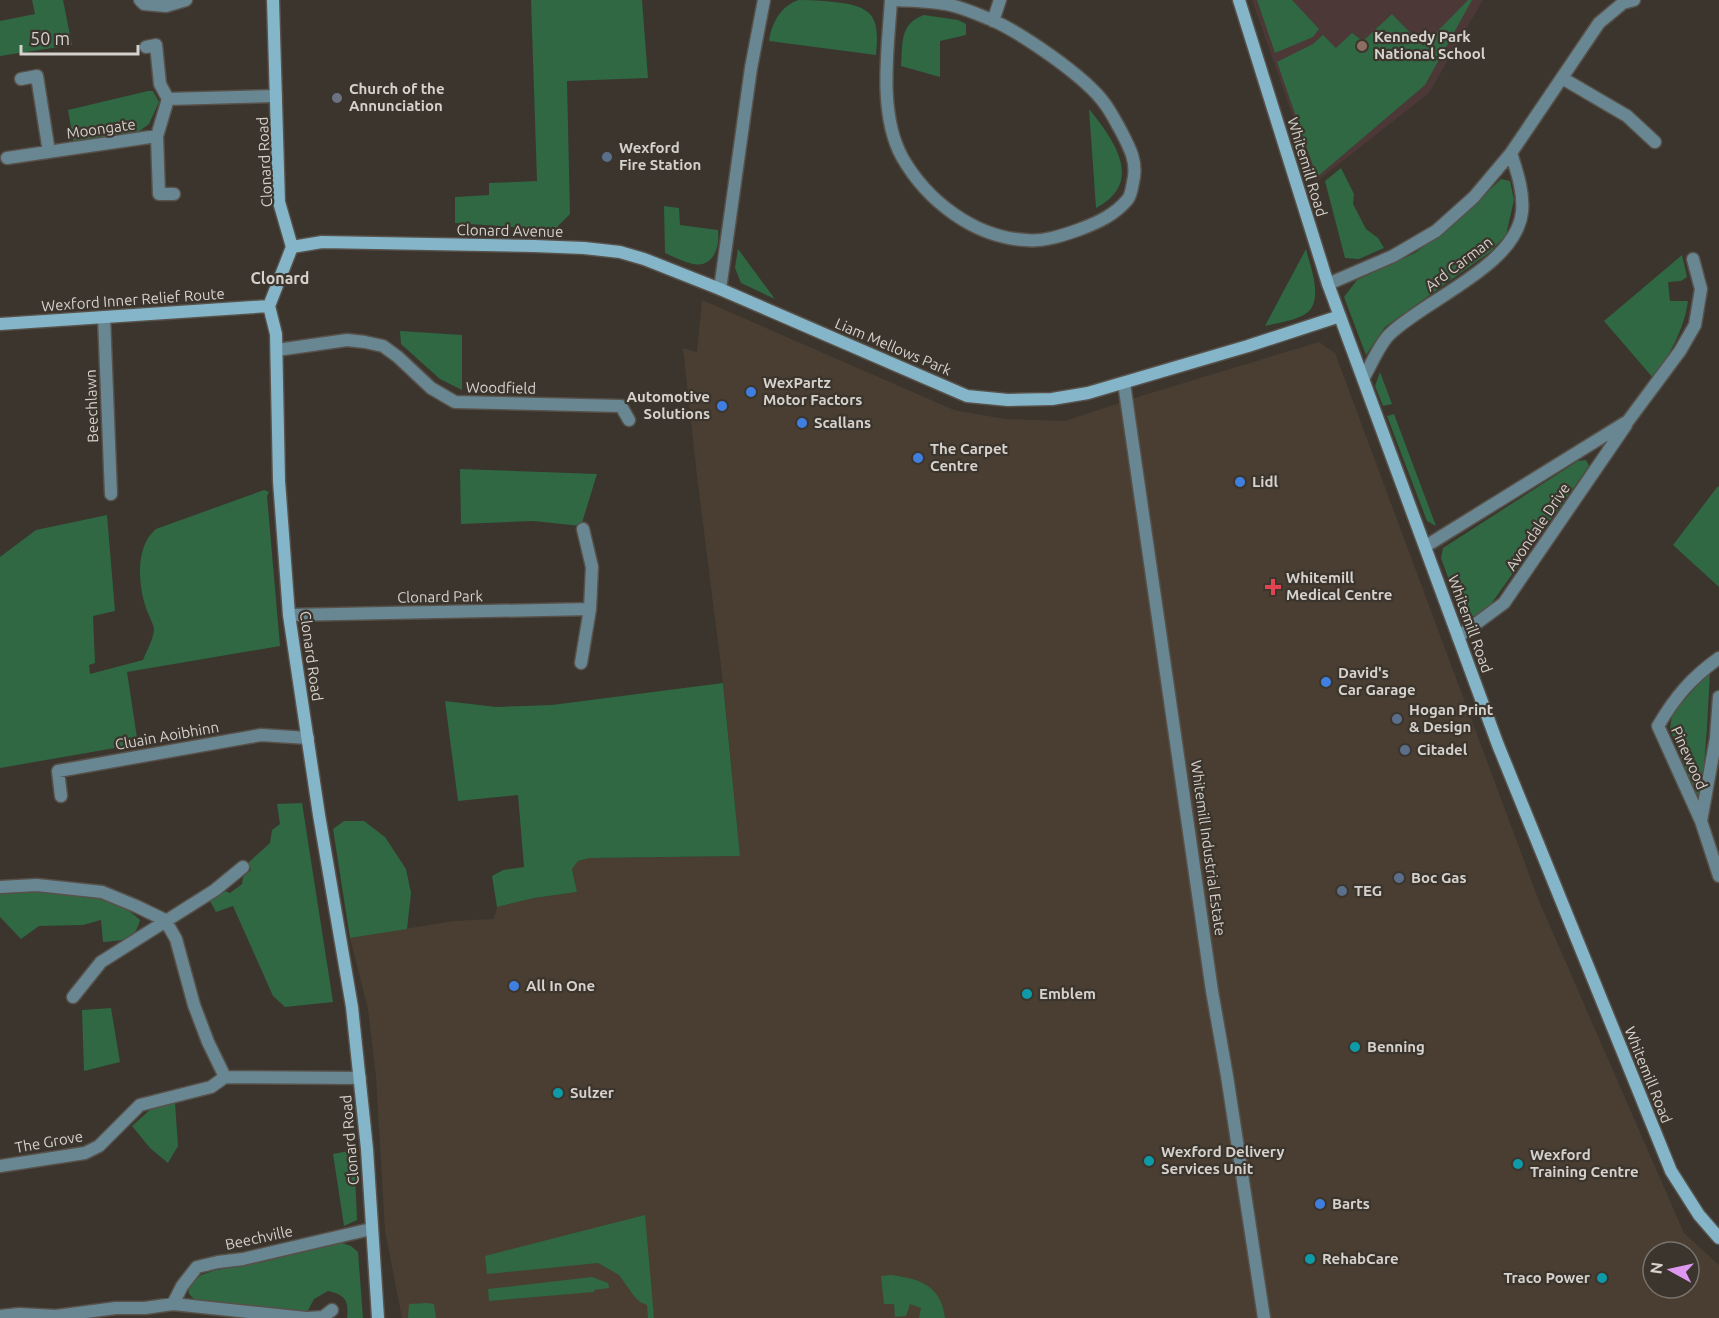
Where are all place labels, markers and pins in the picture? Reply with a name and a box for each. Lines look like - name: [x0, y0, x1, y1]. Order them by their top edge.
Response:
- place label: Kennedy Park National School: [1374, 28, 1486, 62]
- marker: Kennedy Park National School: [1355, 39, 1369, 53]
- place label: Church of the Annunciation: [349, 80, 445, 114]
- marker: Church of the Annunciation: [330, 91, 344, 105]
- place label: Wexford Fire Station: [619, 139, 701, 173]
- marker: Wexford Fire Station: [600, 150, 614, 164]
- place label: WexPartz Motor Factors: [763, 374, 862, 408]
- marker: WexPartz Motor Factors: [744, 385, 758, 399]
- place label: Automotive Solutions: [627, 388, 710, 422]
- marker: Automotive Solutions: [715, 399, 729, 413]
- place label: Scallans: [814, 414, 871, 431]
- marker: Scallans: [795, 416, 809, 430]
- place label: The Carpet Centre: [930, 440, 1009, 474]
- marker: The Carpet Centre: [911, 451, 925, 465]
- place label: Lidl: [1252, 473, 1278, 490]
- marker: Lidl: [1233, 475, 1247, 489]
- place label: Whitemill Medical Centre: [1286, 569, 1392, 603]
- marker: Whitemill Medical Centre: [1264, 578, 1282, 596]
- place label: David's Car Garage: [1338, 664, 1416, 698]
- marker: David's Car Garage: [1319, 675, 1333, 689]
- place label: Hogan Print & Design: [1409, 701, 1494, 735]
- marker: Hogan Print & Design: [1390, 712, 1404, 726]
- place label: Citadel: [1417, 741, 1468, 758]
- marker: Citadel: [1398, 743, 1412, 757]
- place label: Boc Gas: [1411, 869, 1467, 886]
- marker: Boc Gas: [1392, 871, 1406, 885]
- place label: TEG: [1354, 882, 1382, 899]
- marker: TEG: [1335, 884, 1349, 898]
- place label: All In One: [526, 977, 595, 994]
- marker: All In One: [507, 979, 521, 993]
- place label: Emblem: [1039, 985, 1096, 1002]
- marker: Emblem: [1020, 987, 1034, 1001]
- place label: Benning: [1367, 1038, 1425, 1055]
- marker: Benning: [1348, 1040, 1362, 1054]
- place label: Sulzer: [570, 1084, 615, 1101]
- marker: Sulzer: [551, 1086, 565, 1100]
- place label: Wexford Delivery Services Unit: [1161, 1143, 1284, 1177]
- place label: Wexford Training Centre: [1530, 1146, 1639, 1180]
- marker: Wexford Delivery Services Unit: [1142, 1154, 1156, 1168]
- marker: Wexford Training Centre: [1511, 1157, 1525, 1171]
- place label: Barts: [1332, 1195, 1370, 1212]
- marker: Barts: [1313, 1197, 1327, 1211]
- place label: RehabCare: [1322, 1250, 1399, 1267]
- marker: RehabCare: [1303, 1252, 1317, 1266]
- place label: Traco Power: [1503, 1269, 1591, 1286]
- marker: Traco Power: [1595, 1271, 1609, 1285]

